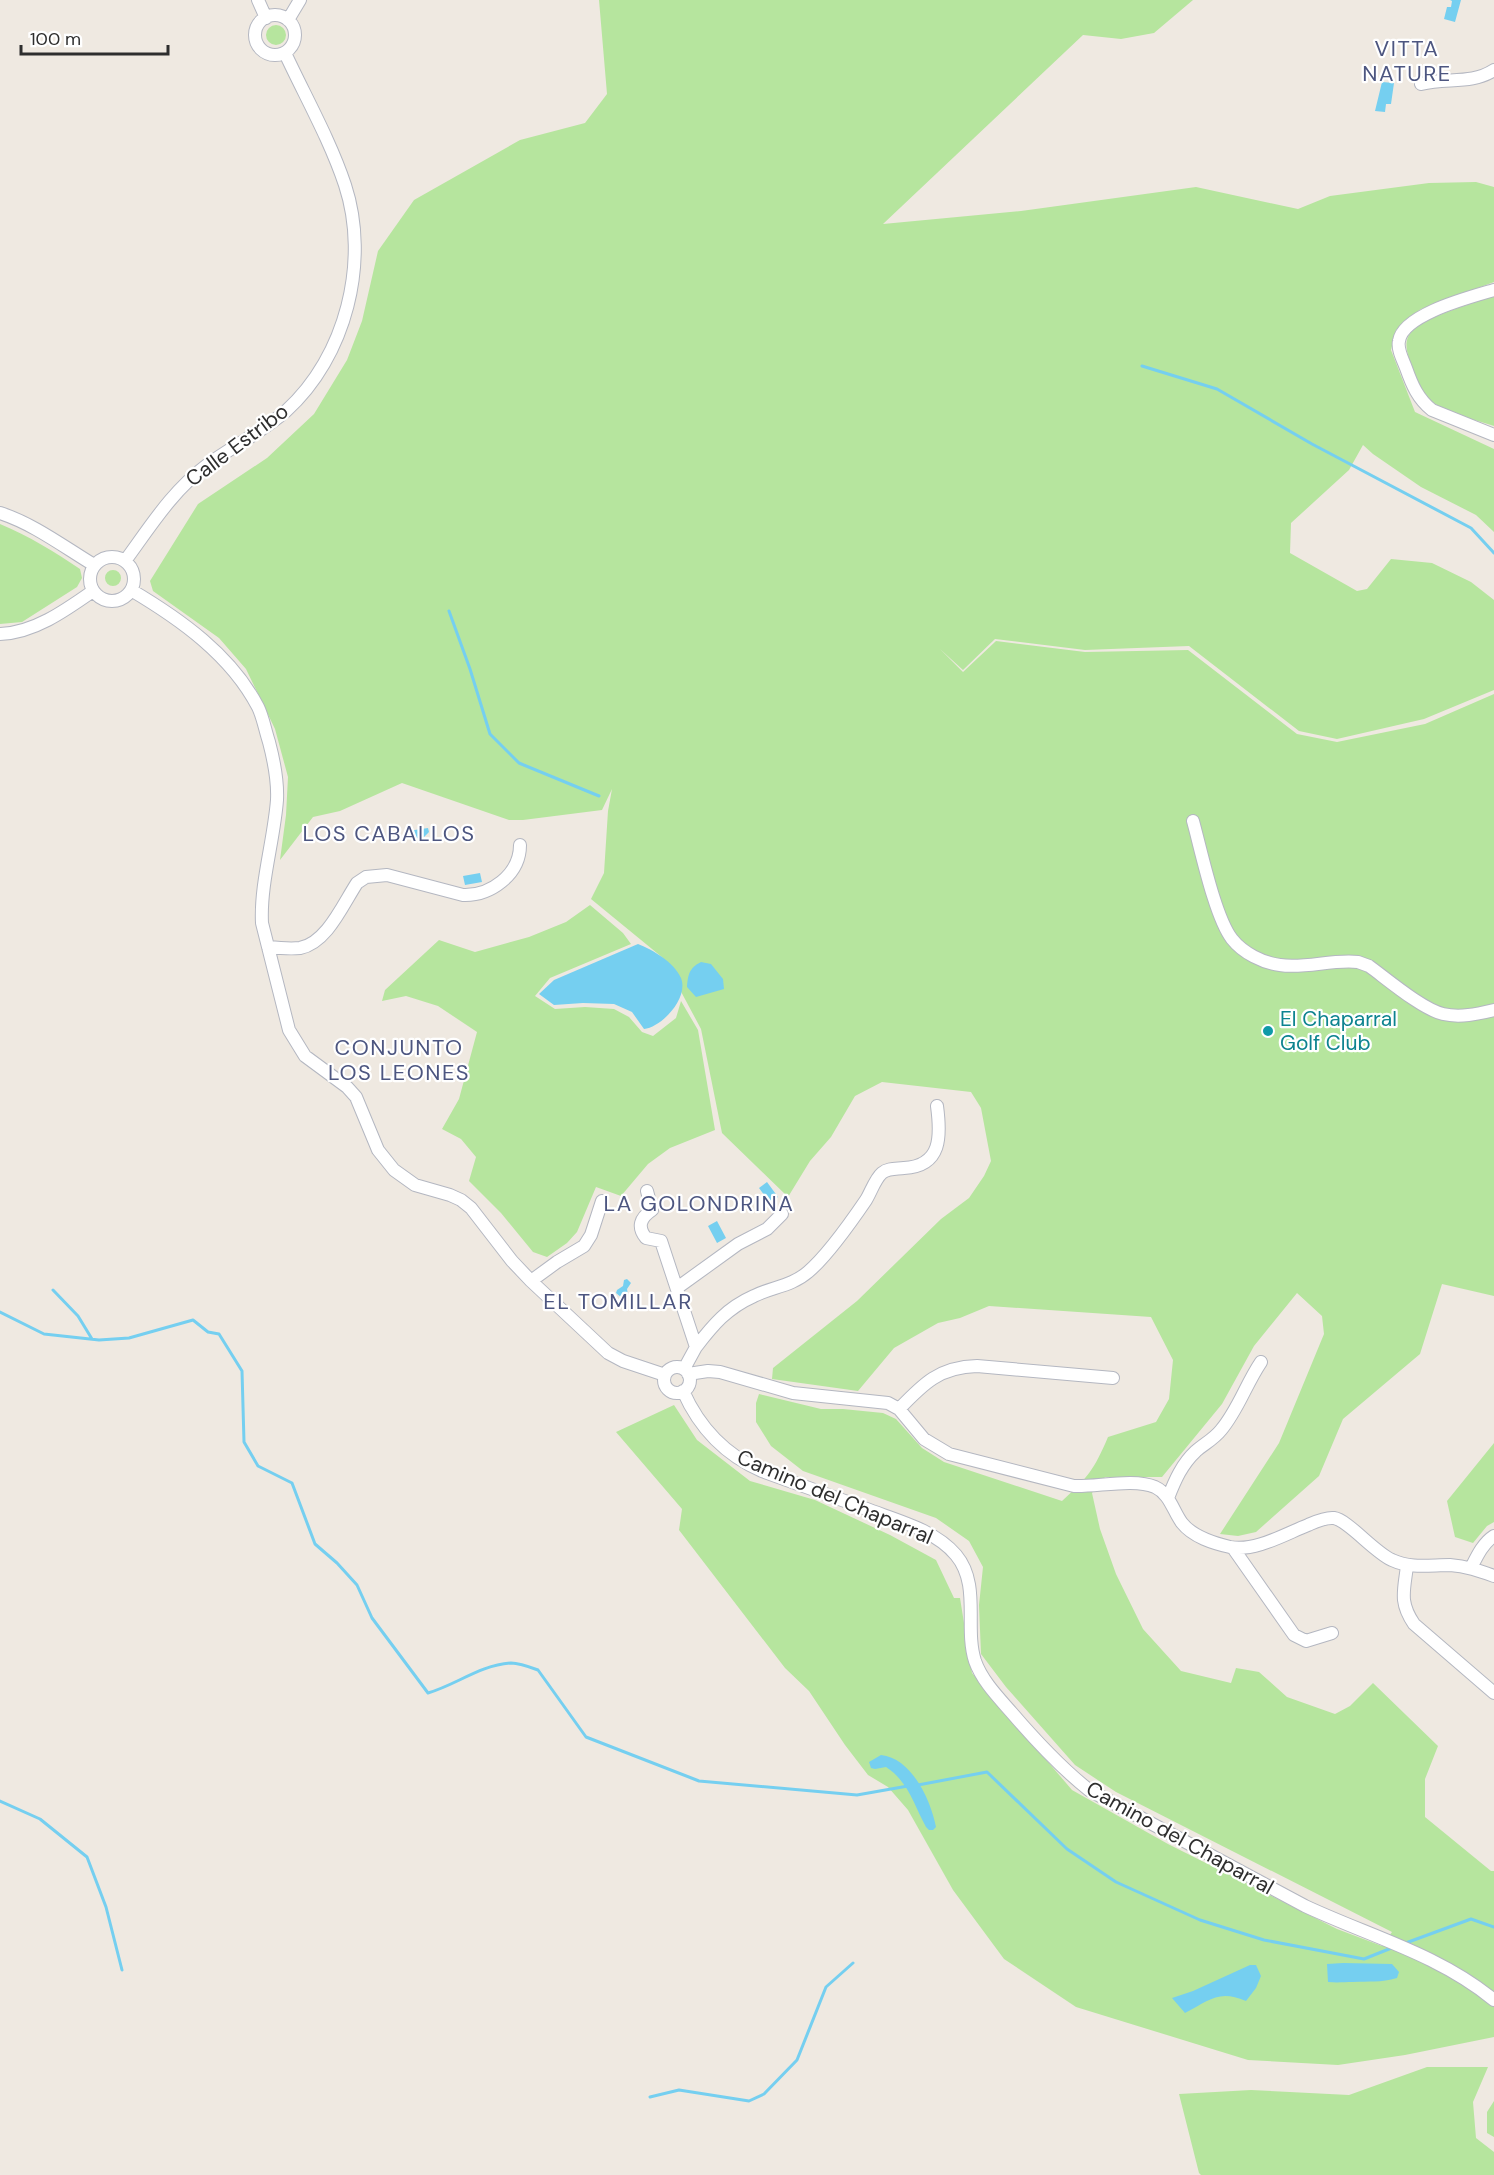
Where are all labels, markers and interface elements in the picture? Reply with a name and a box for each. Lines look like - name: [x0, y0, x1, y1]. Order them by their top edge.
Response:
- scale bar: [21, 18, 168, 56]
- text: 100 m: [30, 27, 81, 51]
- district label: VITTA NATURE: [1362, 34, 1452, 88]
- street label: Calle Estribo: [180, 397, 294, 493]
- district label: LOS CABALLOS: [303, 819, 475, 848]
- place label: El Chaparral Golf Club: [1280, 1005, 1397, 1057]
- marker: El Chaparral Golf Club: [1261, 1024, 1275, 1038]
- district label: CONJUNTO LOS LEONES: [328, 1033, 470, 1087]
- district label: LA GOLONDRINA: [604, 1189, 794, 1218]
- district label: EL TOMILLAR: [543, 1287, 693, 1316]
- street label: Camino del Chaparral: [733, 1443, 937, 1551]
- street label: Camino del Chaparral: [1081, 1775, 1279, 1901]

